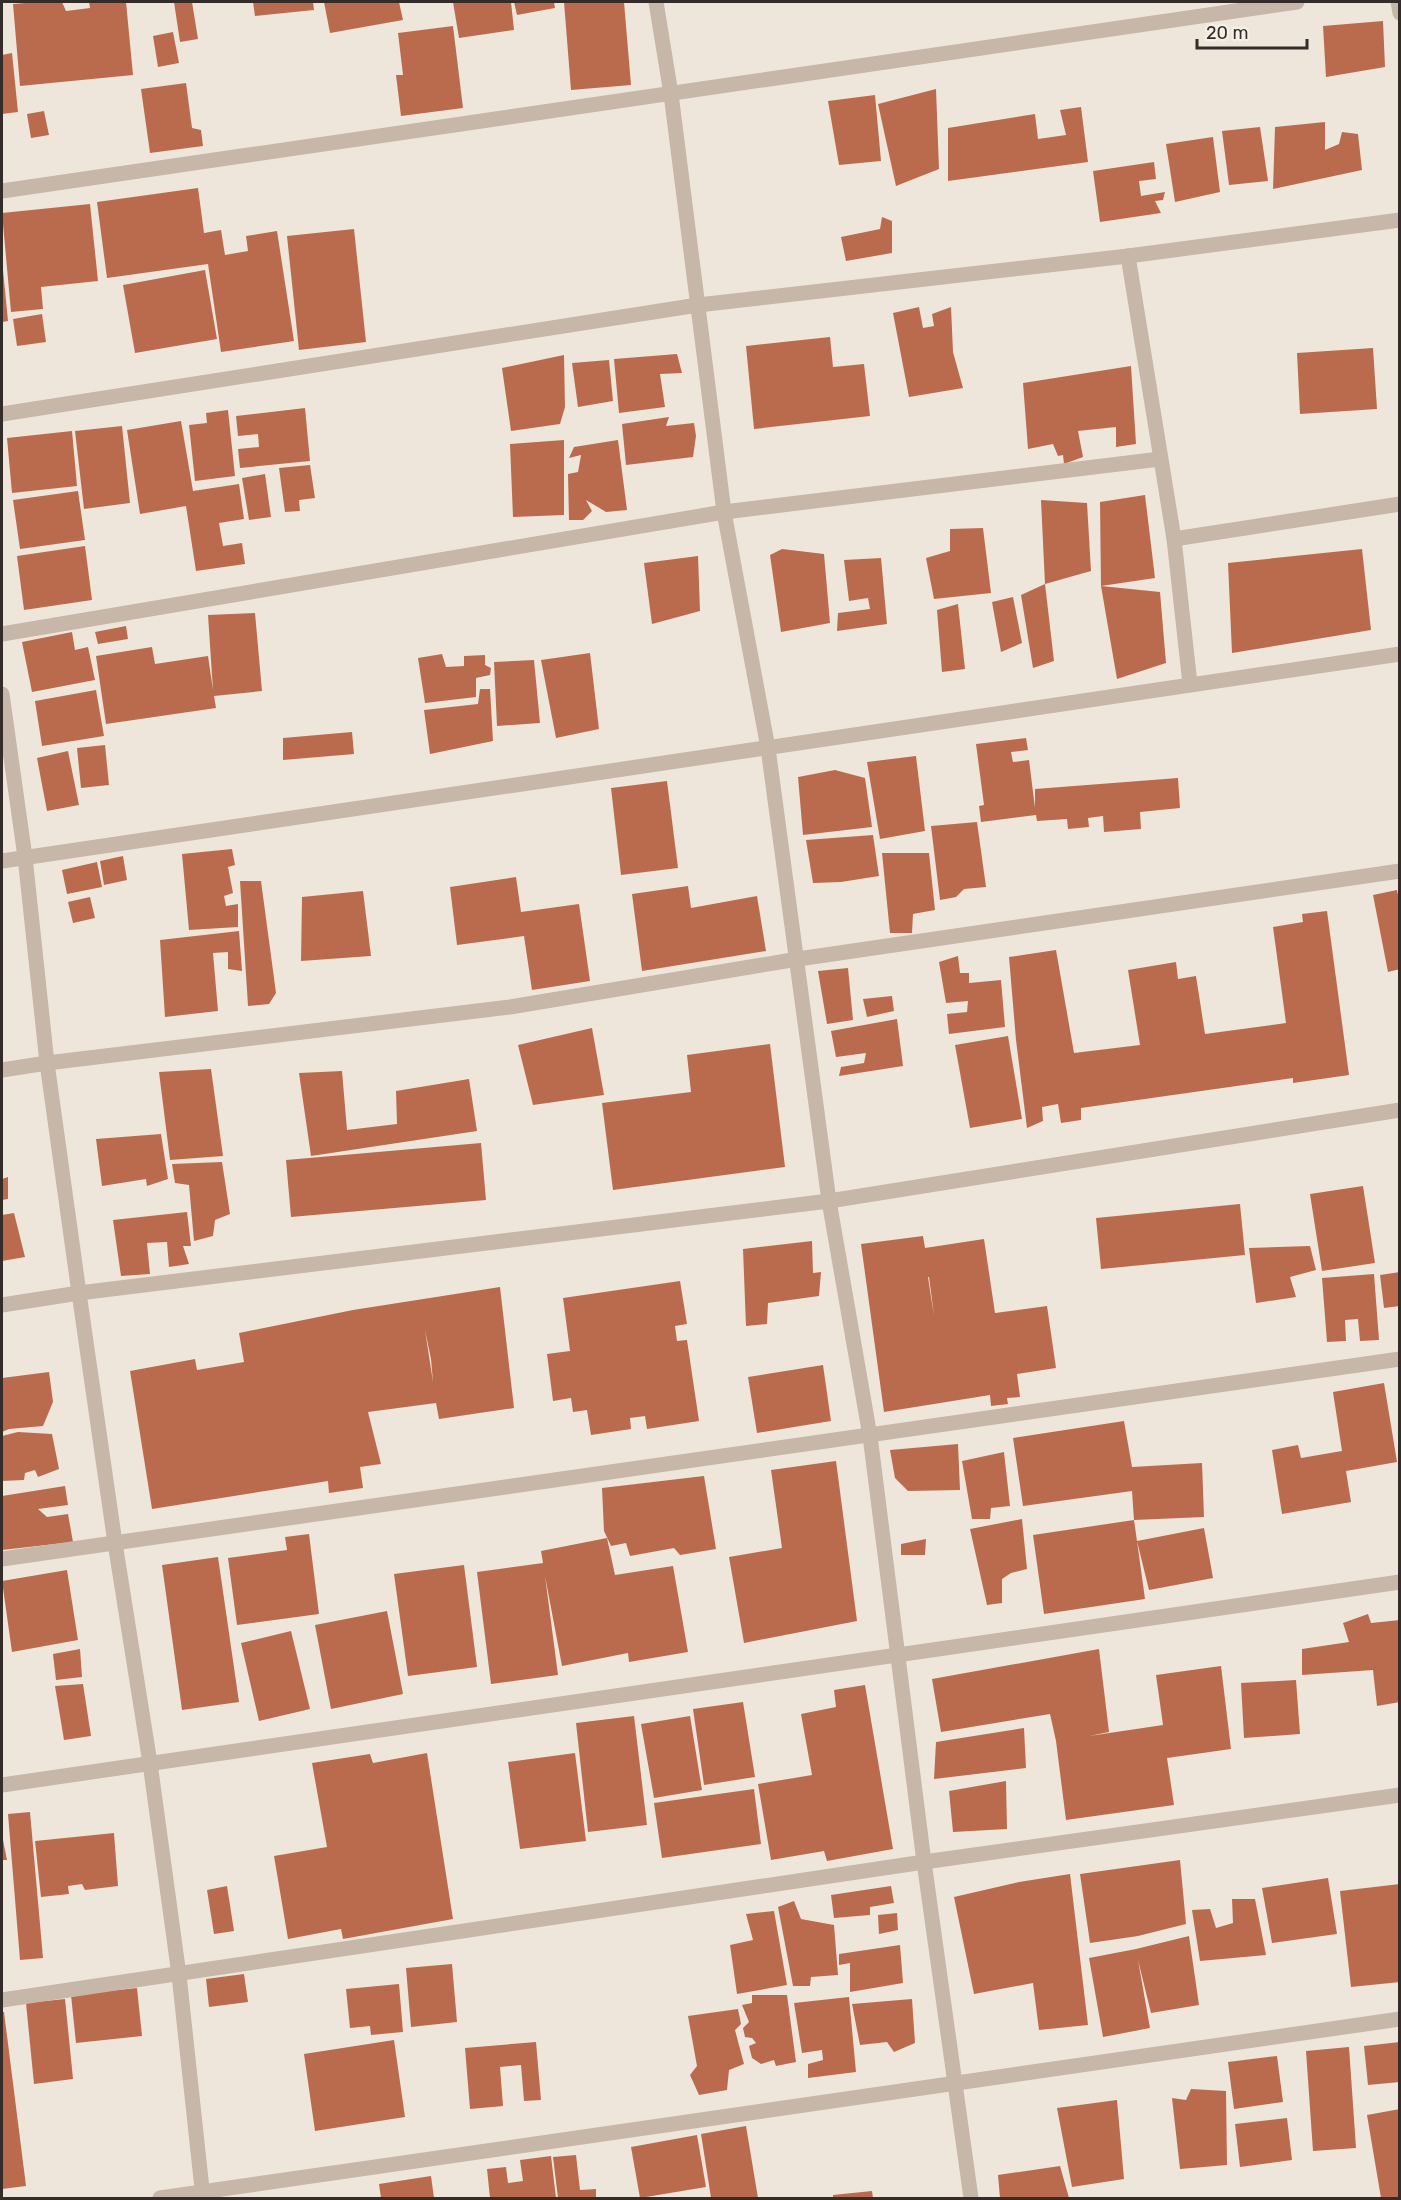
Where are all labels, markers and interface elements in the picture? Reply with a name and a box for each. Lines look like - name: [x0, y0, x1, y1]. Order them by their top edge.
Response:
- scale bar: [1197, 12, 1306, 50]
- text: 20 m: [1206, 22, 1248, 44]

